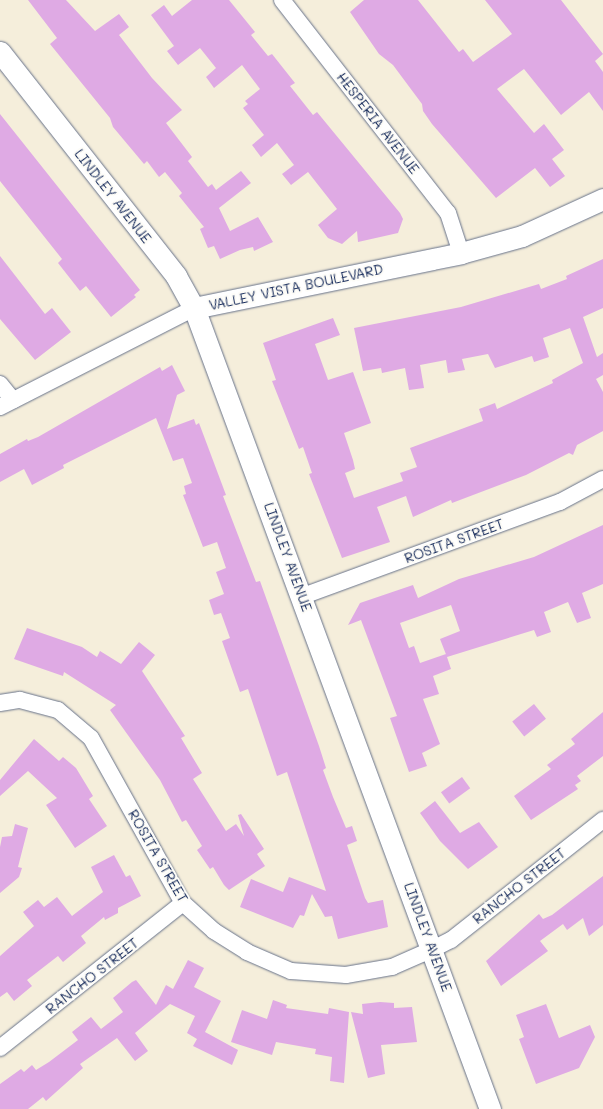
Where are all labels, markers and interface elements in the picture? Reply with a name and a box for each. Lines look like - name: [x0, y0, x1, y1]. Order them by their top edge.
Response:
- street label: HESPERIA AVENUE: [333, 69, 423, 177]
- street label: LINDLEY AVENUE: [71, 146, 155, 246]
- street label: VALLEY VISTA BOULEVARD: [207, 260, 385, 314]
- street label: LINDLEY AVENUE: [260, 500, 316, 614]
- street label: ROSITA STREET: [402, 515, 506, 567]
- street label: ROSITA STREET: [125, 807, 191, 905]
- street label: RANCHO STREET: [469, 845, 569, 927]
- street label: LINDLEY AVENUE: [400, 880, 456, 994]
- street label: RANCHO STREET: [42, 935, 142, 1017]

